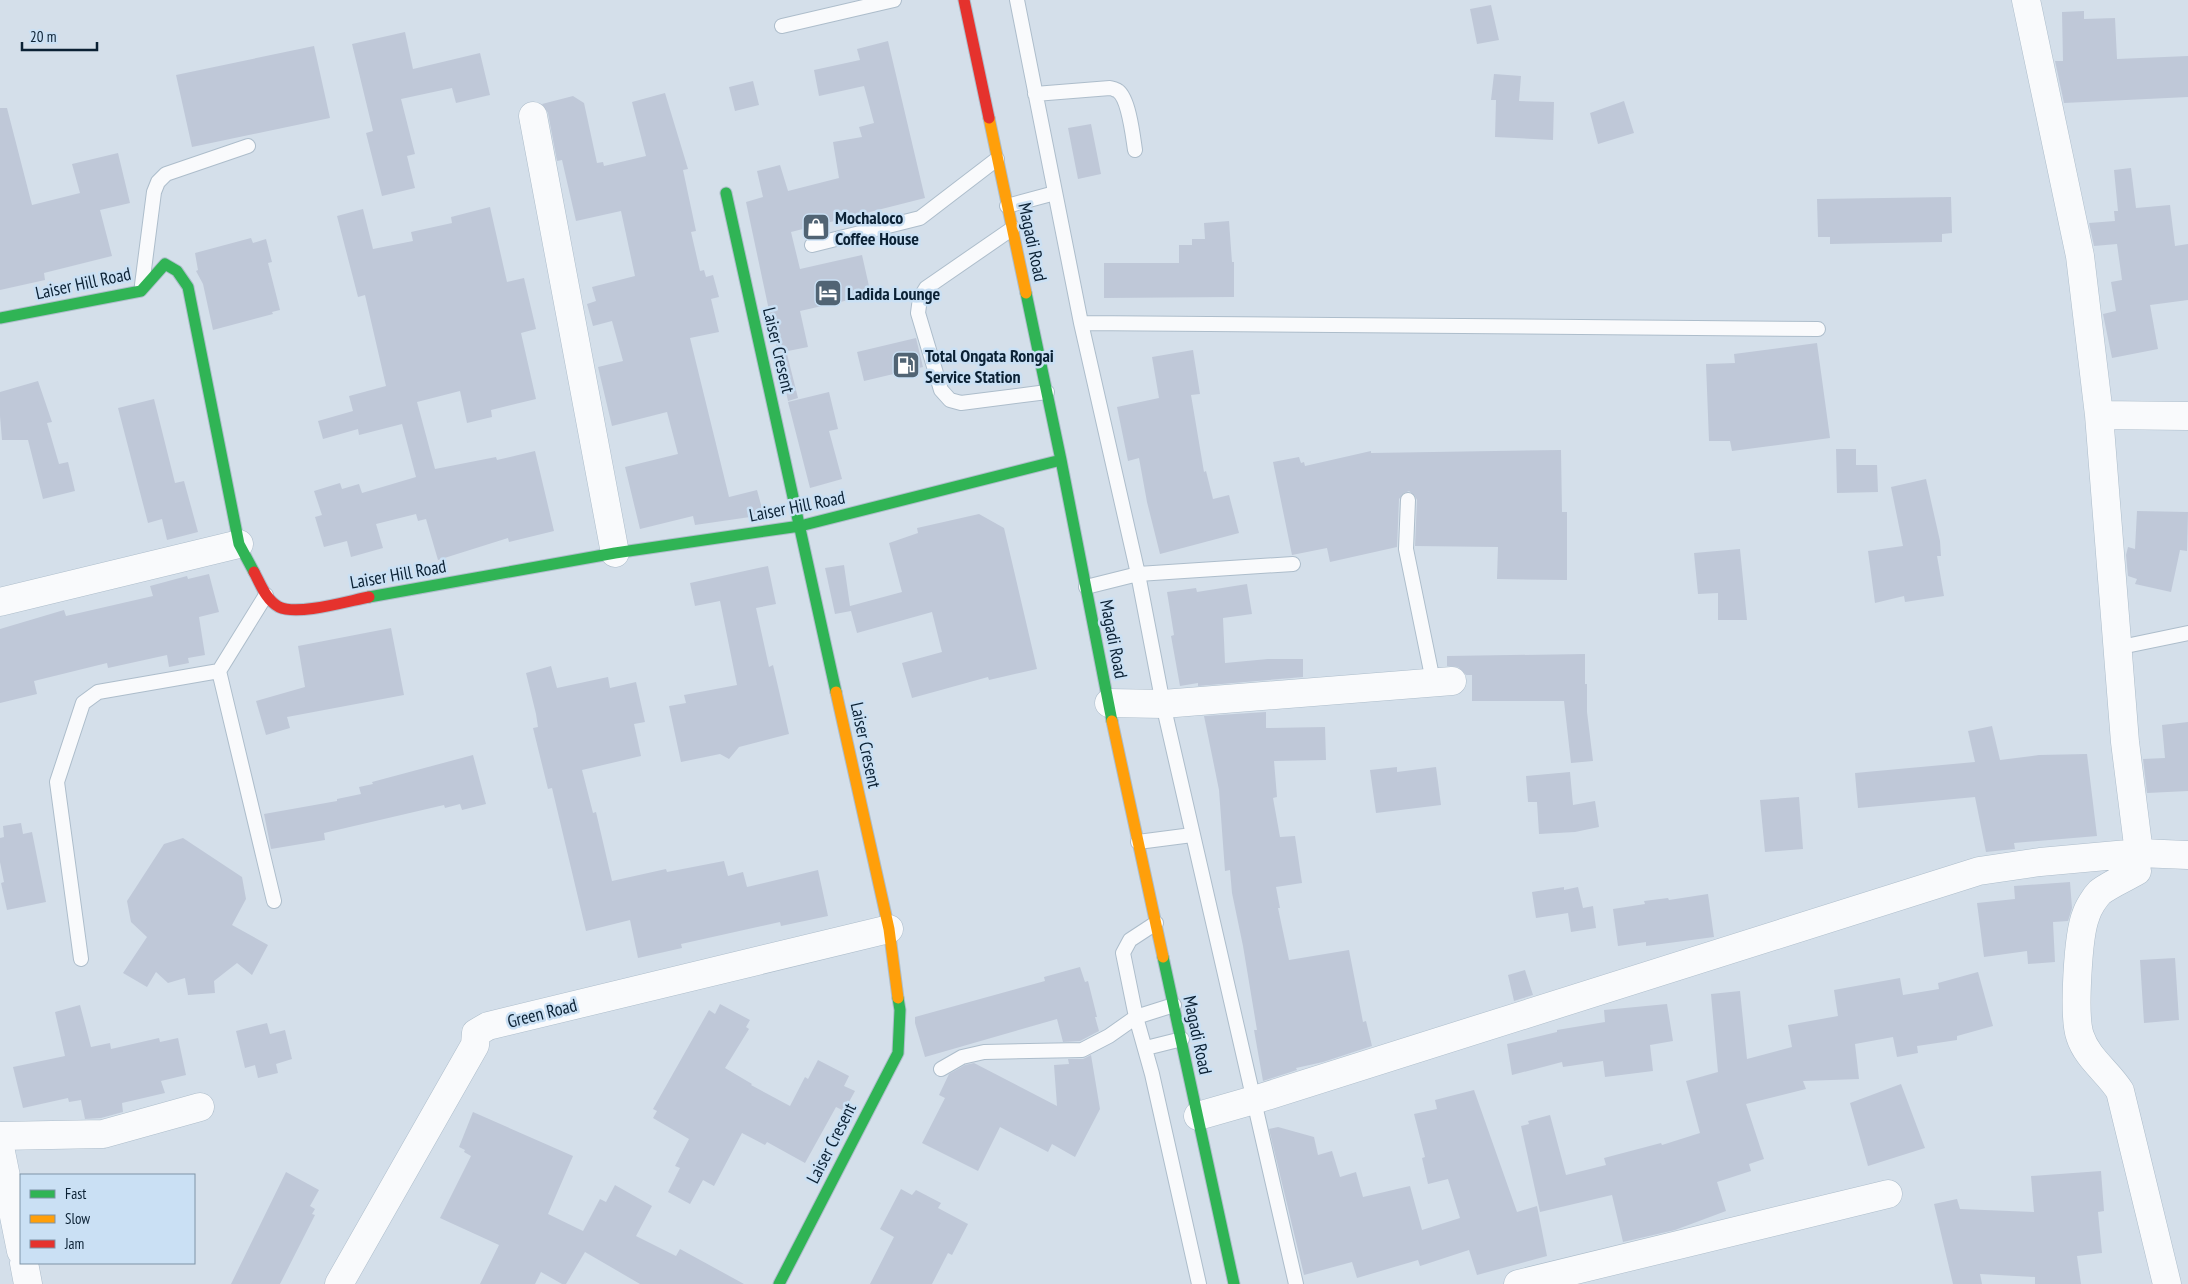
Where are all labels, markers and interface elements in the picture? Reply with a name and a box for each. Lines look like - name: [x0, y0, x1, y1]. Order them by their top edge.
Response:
- scale bar: [22, 20, 98, 52]
- text: 20 m: [30, 27, 56, 46]
- street label: Magadi Road: [1013, 201, 1053, 283]
- place label: Mochaloco Coffee House: [835, 206, 919, 250]
- shop icon: Mochaloco Coffee House: [801, 212, 831, 242]
- street label: Laiser Hill Road: [33, 262, 133, 304]
- hotel icon: Ladida Lounge: [813, 278, 843, 308]
- place label: Ladida Lounge: [847, 282, 941, 305]
- street label: Laiser Cresent: [758, 305, 800, 395]
- place label: Total Ongata Rongai Service Station: [925, 344, 1054, 388]
- fuel station icon: Total Ongata Rongai Service Station: [891, 350, 921, 380]
- street label: Laiser Hill Road: [747, 485, 847, 527]
- street label: Laiser Hill Road: [348, 554, 448, 594]
- street label: Magadi Road: [1095, 598, 1133, 680]
- street label: Laiser Cresent: [846, 700, 886, 790]
- street label: Green Road: [505, 993, 579, 1033]
- street label: Magadi Road: [1178, 994, 1218, 1076]
- street label: Laiser Cresent: [801, 1099, 861, 1187]
- legend: [20, 1174, 195, 1264]
- text: Fast: [65, 1184, 86, 1203]
- text: Slow: [65, 1209, 90, 1228]
- text: Jam: [64, 1234, 84, 1253]

